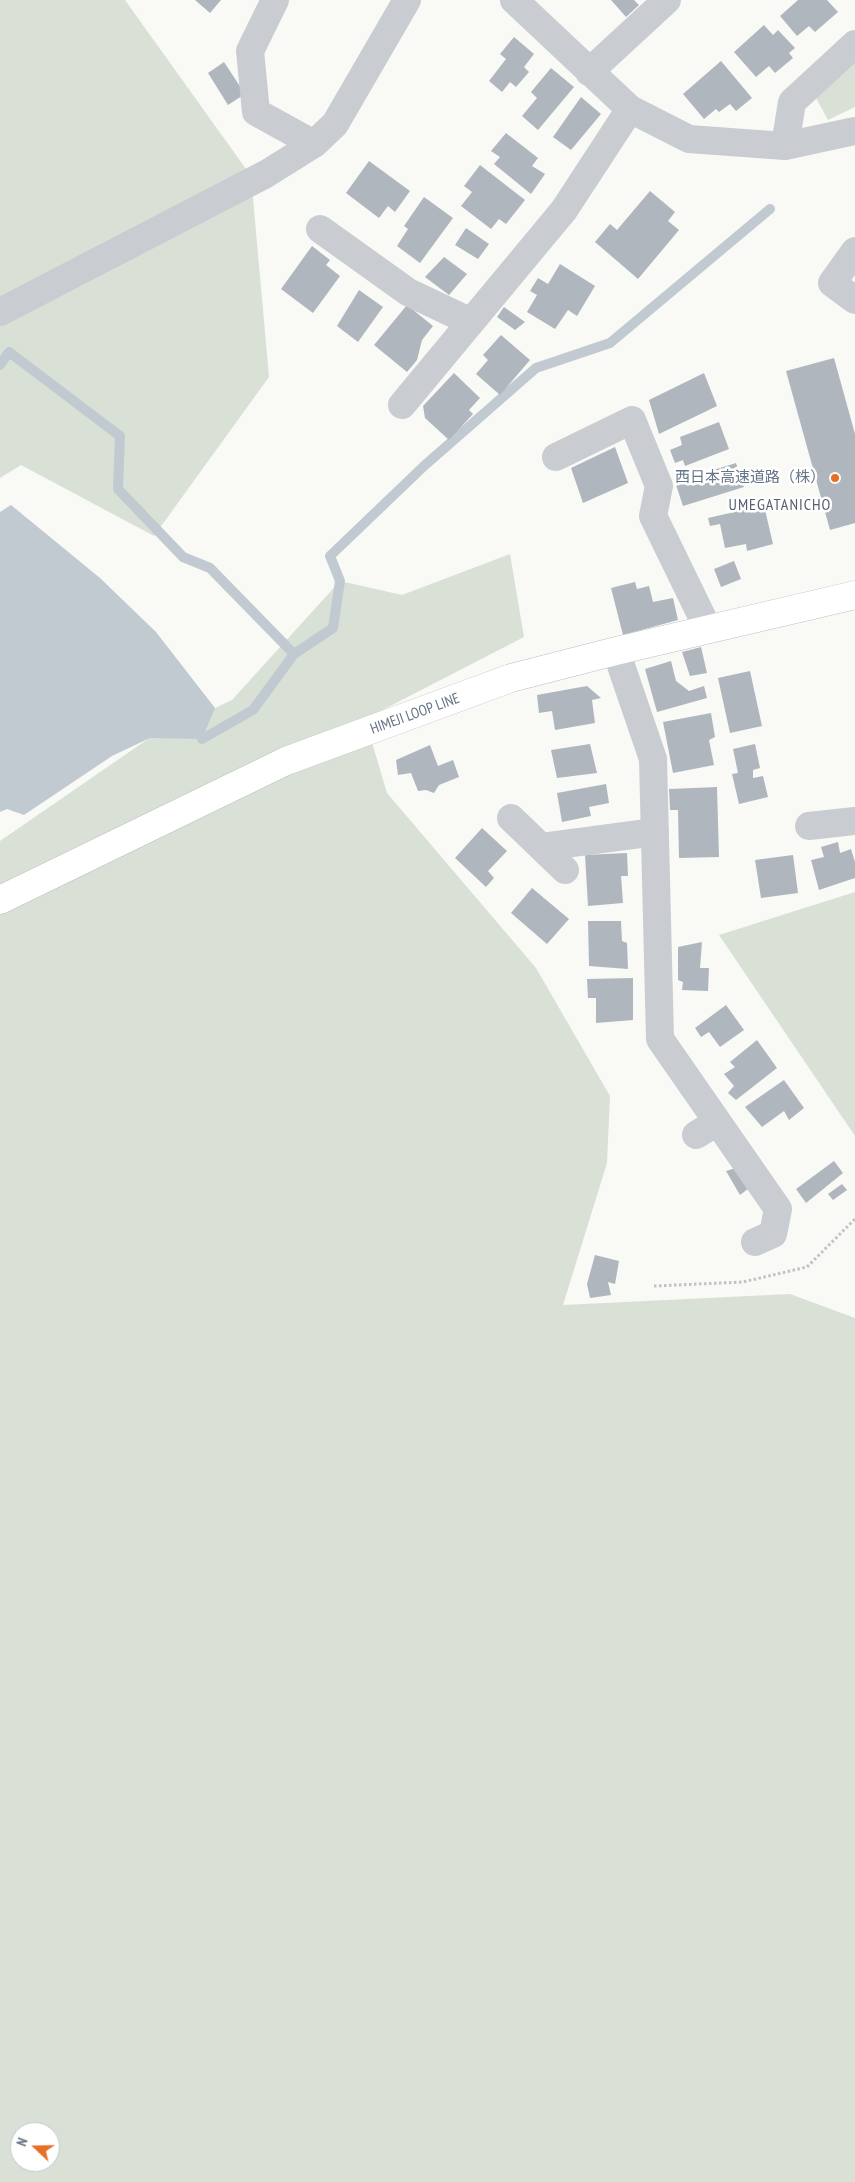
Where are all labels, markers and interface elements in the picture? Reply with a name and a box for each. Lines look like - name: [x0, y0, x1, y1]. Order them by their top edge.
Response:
- place label: 西日本高速道路（株）: [675, 469, 825, 487]
- marker: 西日本高速道路（株）: [829, 472, 841, 484]
- district label: UMEGATANICHO: [727, 495, 833, 515]
- street label: HIMEJI LOOP LINE: [368, 689, 462, 739]
- north arrow: [10, 2122, 60, 2172]
- text: N: [12, 2135, 32, 2149]

